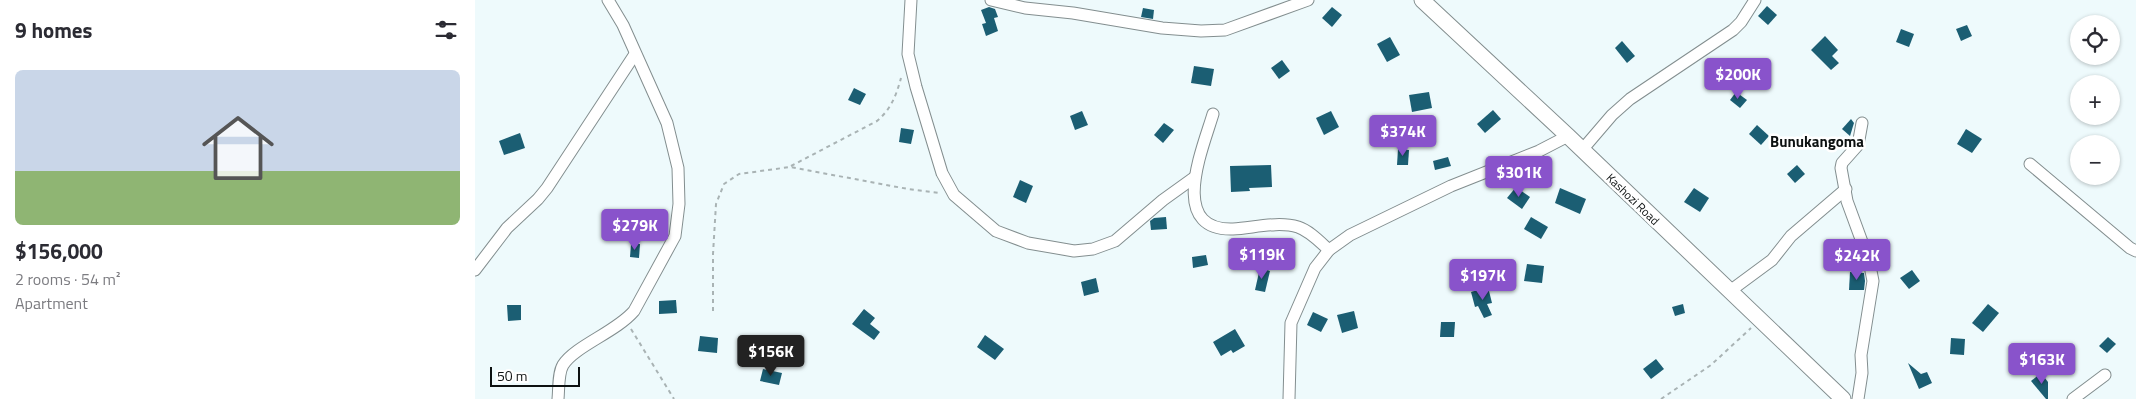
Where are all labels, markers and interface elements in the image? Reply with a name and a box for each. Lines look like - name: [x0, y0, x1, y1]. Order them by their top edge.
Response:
- text: 9 homes: [15, 14, 92, 46]
- map controls: [2070, 15, 2120, 185]
- button: locate: [2070, 15, 2120, 65]
- icon: filters: [432, 16, 460, 44]
- pin: $200K: [1703, 58, 1773, 100]
- text: $200K: [1715, 62, 1761, 86]
- button: +: [2070, 75, 2120, 125]
- icon: home: [193, 103, 283, 193]
- pin: $374K: [1368, 114, 1438, 157]
- text: $374K: [1380, 119, 1426, 143]
- district label: Bunukangoma: [1770, 130, 1864, 153]
- button: −: [2070, 135, 2120, 185]
- pin: $301K: [1484, 156, 1554, 198]
- text: $301K: [1496, 160, 1542, 184]
- street label: Kashozi Road: [1602, 169, 1664, 229]
- pin: $279K: [600, 208, 670, 251]
- text: $279K: [612, 213, 658, 237]
- text: $156,000: [15, 235, 103, 267]
- pin: $119K: [1227, 238, 1297, 280]
- pin: $242K: [1822, 238, 1892, 281]
- text: $119K: [1239, 242, 1285, 266]
- text: $242K: [1834, 243, 1880, 267]
- pin: $197K: [1448, 258, 1518, 301]
- text: $197K: [1460, 263, 1506, 287]
- text: 2 rooms · 54 m²: [15, 267, 120, 291]
- text: Apartment: [15, 291, 88, 315]
- pin: $156K: [736, 334, 806, 377]
- text: $156K: [748, 339, 794, 363]
- pin: $163K: [2007, 342, 2077, 385]
- text: $163K: [2019, 347, 2065, 371]
- scale bar: [490, 364, 580, 387]
- text: 50 m: [497, 365, 527, 386]

